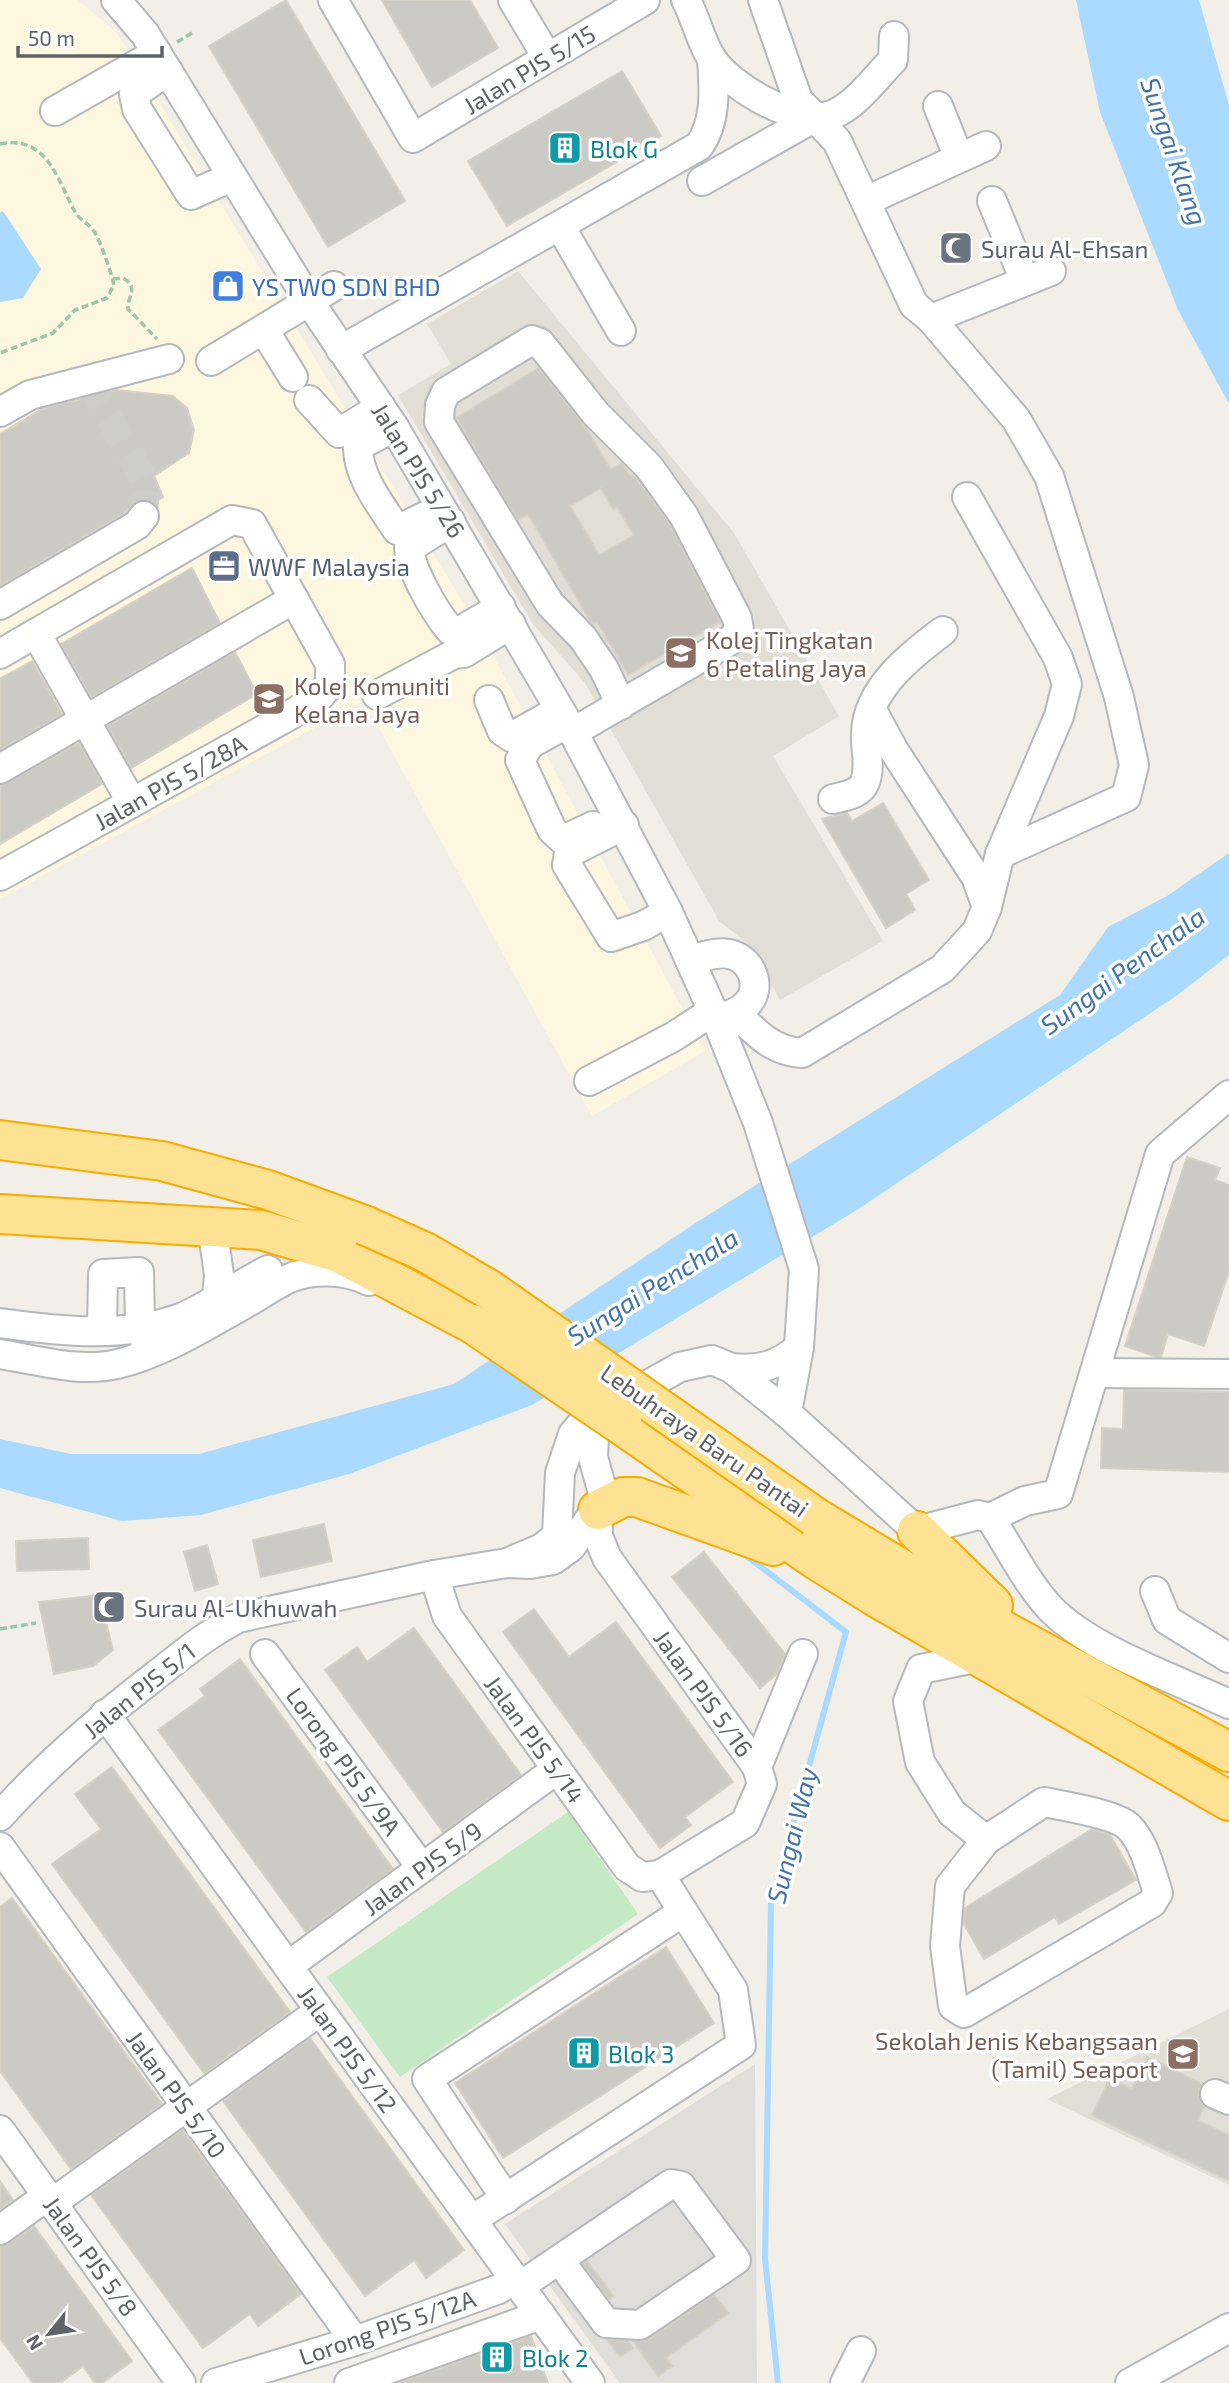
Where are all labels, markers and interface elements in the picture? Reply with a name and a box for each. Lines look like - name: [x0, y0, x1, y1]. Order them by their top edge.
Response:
- scale bar: [18, 14, 161, 58]
- street label: Jalan PJS 5/15: [458, 18, 600, 120]
- text: 50 m: [28, 25, 75, 50]
- water label: Sungai Klang: [1135, 73, 1215, 229]
- building icon: Blok G: [546, 129, 584, 167]
- place label: Blok G: [590, 134, 658, 163]
- mosque icon: Surau Al-Ehsan: [937, 229, 975, 267]
- place label: Surau Al-Ehsan: [981, 234, 1148, 263]
- shop icon: YS TWO SDN BHD: [209, 267, 247, 305]
- place label: YS TWO SDN BHD: [252, 272, 440, 301]
- street label: Jalan PJS 5/26: [366, 397, 472, 543]
- office icon: WWF Malaysia: [205, 547, 243, 585]
- place label: WWF Malaysia: [248, 552, 410, 581]
- place label: Kolej Tingkatan 6 Petaling Jaya: [706, 625, 873, 682]
- school or university icon: Kolej Tingkatan 6 Petaling Jaya: [662, 634, 700, 672]
- place label: Kolej Komuniti Kelana Jaya: [294, 671, 450, 728]
- school or university icon: Kolej Komuniti Kelana Jaya: [250, 680, 288, 718]
- street label: Jalan PJS 5/28A: [89, 728, 251, 836]
- water label: Sungai Penchala: [1034, 900, 1210, 1040]
- water label: Sungai Penchala: [561, 1221, 743, 1351]
- street label: Lebuhraya Baru Pantai: [596, 1357, 814, 1523]
- mosque icon: Surau Al-Ukhuwah: [90, 1588, 128, 1626]
- place label: Surau Al-Ukhuwah: [134, 1593, 337, 1622]
- street label: Jalan PJS 5/16: [648, 1624, 760, 1762]
- street label: Jalan PJS 5/1: [77, 1636, 201, 1744]
- street label: Jalan PJS 5/14: [479, 1670, 591, 1808]
- street label: Lorong PJS 5/9A: [281, 1681, 407, 1841]
- water label: Sungai Way: [759, 1764, 824, 1906]
- street label: Jalan PJS 5/9: [357, 1815, 487, 1921]
- street label: Jalan PJS 5/12: [292, 1980, 404, 2118]
- street label: Jalan PJS 5/10: [121, 2025, 233, 2163]
- place label: Sekolah Jenis Kebangsaan (Tamil) Seaport: [875, 2026, 1158, 2083]
- building icon: Blok 3: [565, 2034, 603, 2072]
- school or university icon: Sekolah Jenis Kebangsaan (Tamil) Seaport: [1164, 2035, 1202, 2073]
- place label: Blok 3: [608, 2039, 674, 2068]
- street label: Jalan PJS 5/8: [38, 2190, 144, 2322]
- street label: Lorong PJS 5/12A: [295, 2283, 479, 2371]
- north arrow: [14, 2299, 84, 2369]
- text: N: [20, 2331, 47, 2354]
- building icon: Blok 2: [478, 2338, 516, 2376]
- place label: Blok 2: [522, 2343, 588, 2372]

